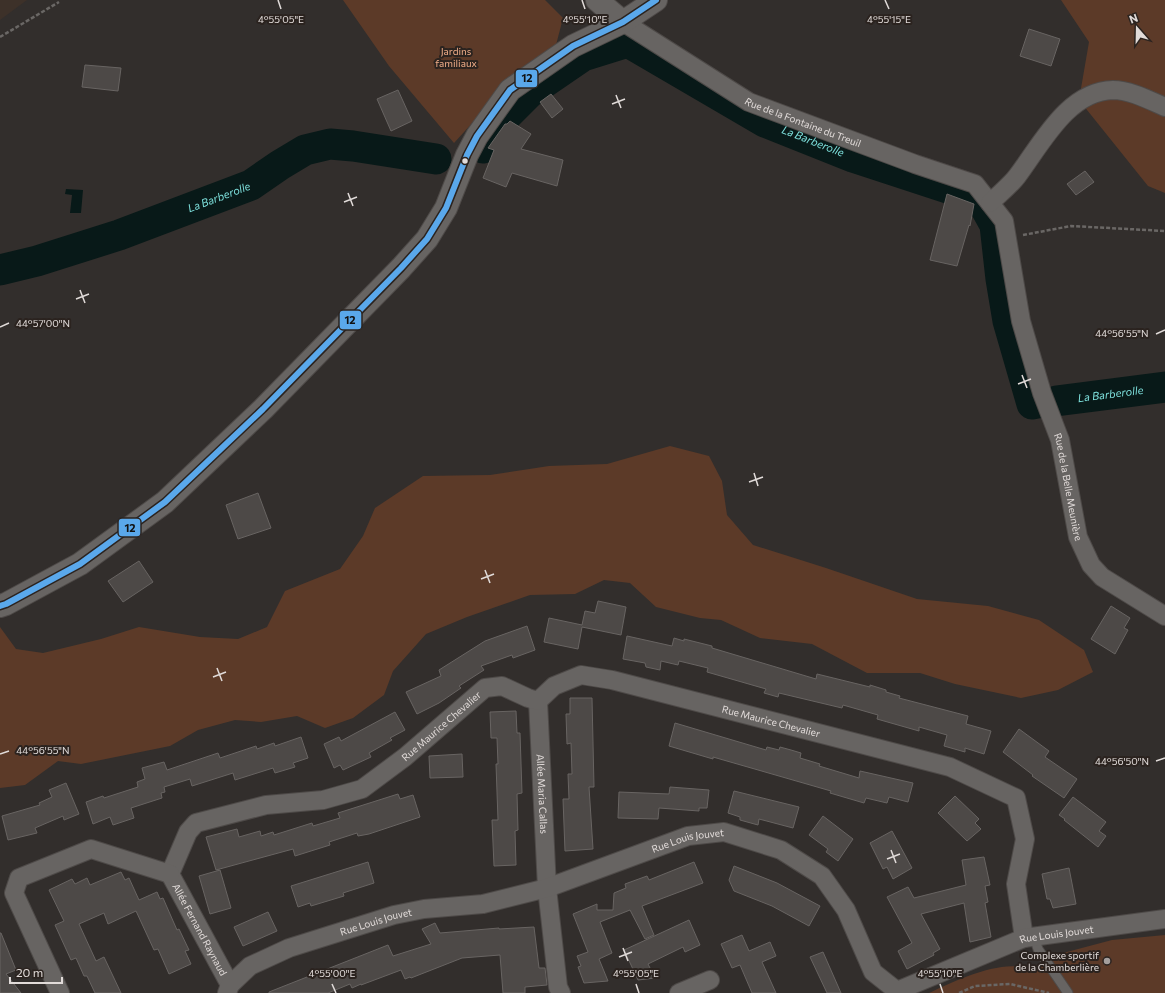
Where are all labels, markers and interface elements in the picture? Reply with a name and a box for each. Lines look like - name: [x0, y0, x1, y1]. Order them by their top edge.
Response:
- north arrow: [1117, 8, 1157, 48]
- text: N: [1127, 11, 1140, 26]
- text: 4°55'05"E: [258, 13, 304, 25]
- text: 4°55'10"E: [563, 13, 607, 25]
- text: 4°55'15"E: [867, 13, 911, 25]
- park label: Jardins familiaux: [435, 45, 477, 69]
- line badge: 12: [515, 69, 538, 88]
- text: 12: [521, 71, 533, 84]
- street label: Rue de la Fontaine du Treuil: [743, 95, 863, 149]
- water label: La Barberolle: [780, 122, 847, 159]
- unlabelled marker: [460, 156, 470, 166]
- water label: La Barberolle: [186, 179, 252, 214]
- line badge: 12: [339, 310, 362, 330]
- text: 12: [344, 313, 356, 326]
- text: 44°57'00"N: [16, 317, 70, 329]
- text: 44°56'55"N: [1095, 327, 1149, 339]
- water label: La Barberolle: [1077, 383, 1144, 404]
- street label: Rue de la Belle Meunière: [1052, 431, 1085, 543]
- line badge: 12: [118, 518, 141, 537]
- text: 12: [124, 521, 136, 534]
- street label: Rue Maurice Chevalier: [399, 688, 483, 763]
- street label: Rue Maurice Chevalier: [721, 703, 821, 739]
- text: 44°56'55"N: [16, 744, 70, 756]
- street label: Allée Maria Callas: [535, 754, 550, 835]
- text: 44°56'50"N: [1095, 755, 1149, 767]
- street label: Rue Louis Jouvet: [650, 826, 725, 855]
- street label: Allée Fernand Raynaud: [170, 881, 230, 978]
- street label: Rue Louis Jouvet: [338, 906, 413, 938]
- street label: Rue Louis Jouvet: [1018, 923, 1094, 945]
- place label: Complexe sportif de la Chamberlière: [1015, 949, 1099, 973]
- marker: Complexe sportif de la Chamberlière: [1102, 956, 1112, 966]
- scale bar: [10, 959, 62, 985]
- text: 20 m: [16, 965, 43, 979]
- text: 4°55'00"E: [309, 967, 356, 979]
- text: 4°55'05"E: [613, 967, 659, 979]
- text: 4°55'10"E: [918, 967, 962, 979]

